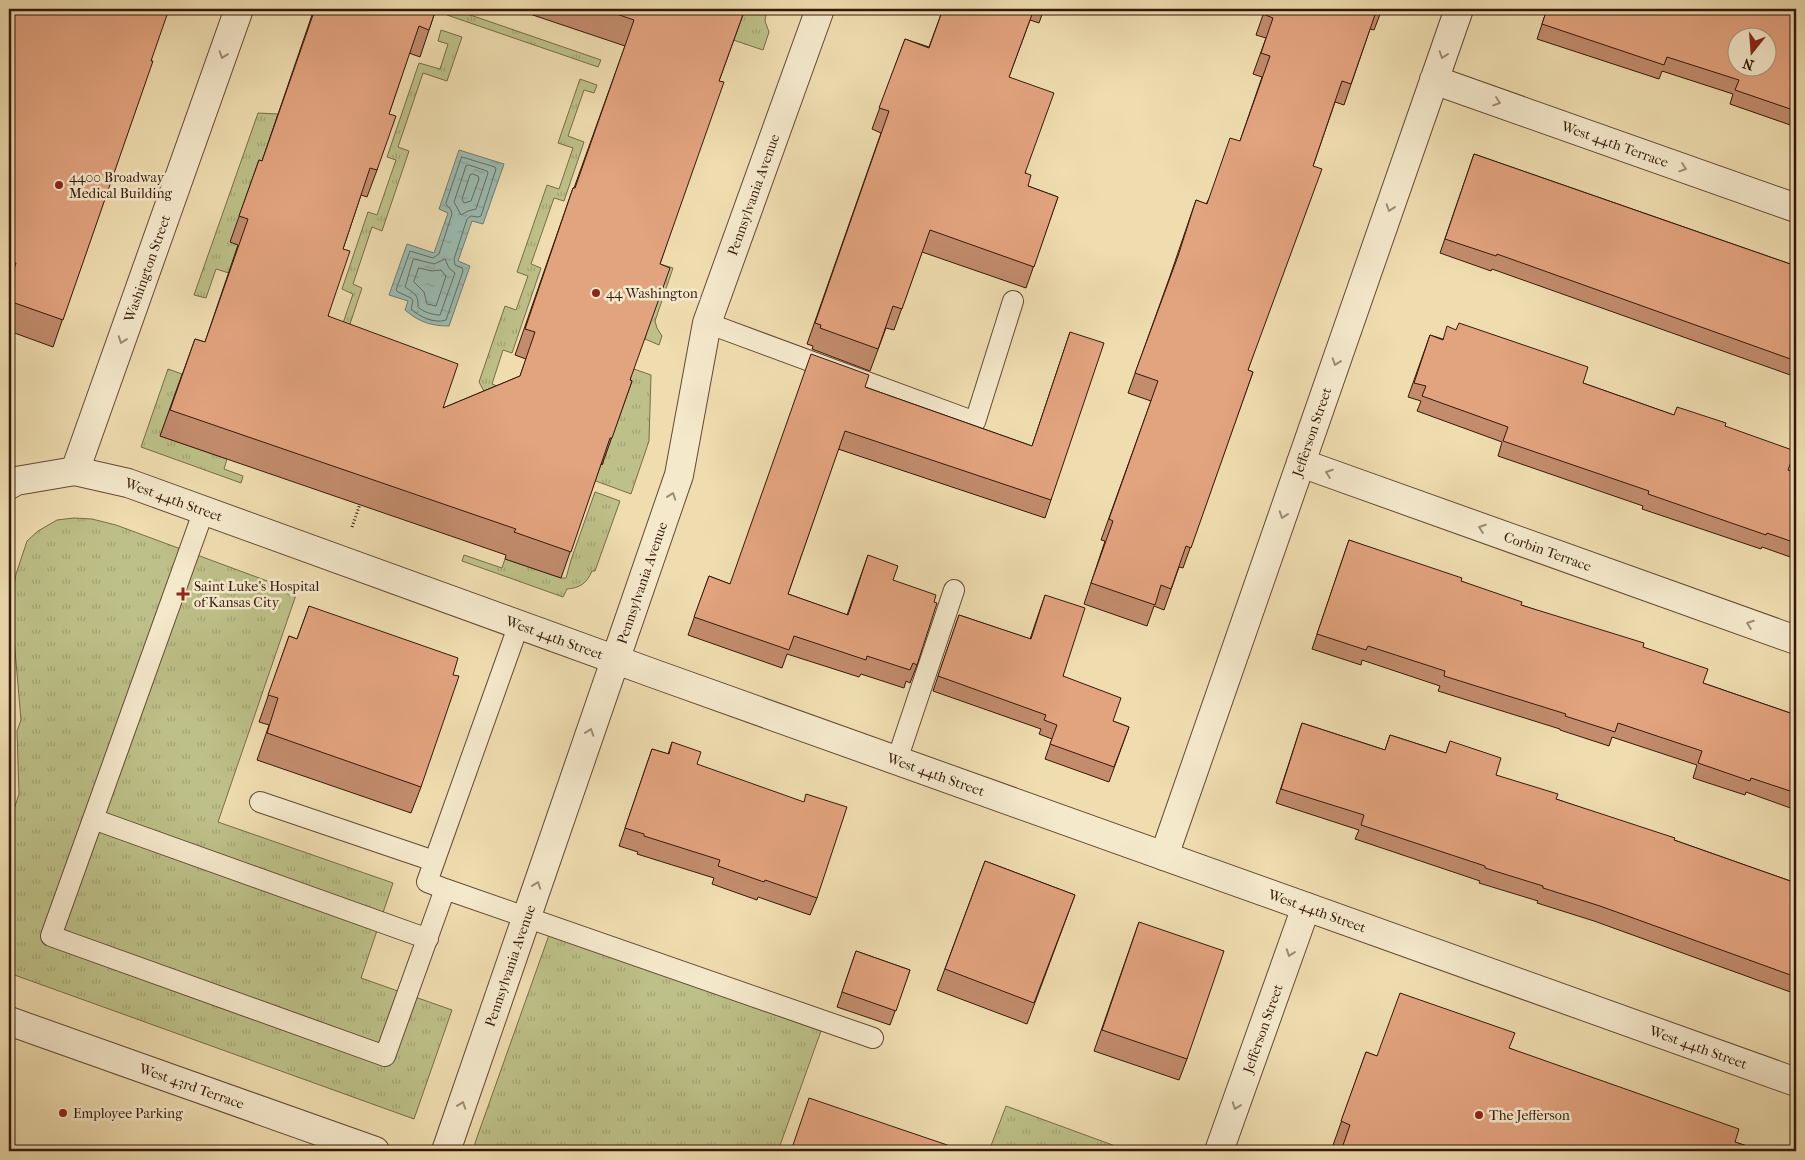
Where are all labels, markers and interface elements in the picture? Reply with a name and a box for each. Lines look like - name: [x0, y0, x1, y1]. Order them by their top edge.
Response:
- north arrow: [1728, 28, 1778, 78]
- one-way arrow: [219, 50, 229, 58]
- one-way arrow: [1439, 50, 1449, 58]
- text: N: [1740, 54, 1756, 74]
- one-way arrow: [1492, 96, 1500, 106]
- street label: West 44th Terrace: [1558, 117, 1671, 171]
- street label: Pennsylvania Avenue: [724, 132, 783, 258]
- one-way arrow: [1678, 162, 1687, 172]
- place label: 4400 Broadway Medical Building: [69, 169, 173, 202]
- marker: 4400 Broadway Medical Building: [53, 179, 65, 191]
- one-way arrow: [1385, 203, 1395, 212]
- street label: Washington Street: [120, 213, 174, 325]
- place label: 44 Washington: [606, 285, 698, 302]
- marker: 44 Washington: [590, 287, 602, 299]
- one-way arrow: [118, 335, 128, 344]
- one-way arrow: [1332, 357, 1342, 365]
- street label: Jefferson Street: [1288, 385, 1336, 480]
- one-way arrow: [1325, 469, 1334, 479]
- street label: West 44th Street: [122, 474, 225, 526]
- one-way arrow: [666, 492, 676, 500]
- one-way arrow: [1278, 510, 1288, 519]
- street label: Pennsylvania Avenue: [613, 520, 671, 646]
- one-way arrow: [1478, 524, 1487, 534]
- street label: Corbin Terrace: [1501, 528, 1594, 575]
- place label: Saint Luke's Hospital of Kansas City: [194, 578, 319, 611]
- marker: Saint Luke's Hospital of Kansas City: [176, 587, 190, 601]
- street label: West 44th Street: [502, 612, 605, 664]
- one-way arrow: [1747, 620, 1755, 630]
- one-way arrow: [584, 728, 594, 736]
- street label: West 44th Street: [884, 749, 987, 800]
- one-way arrow: [532, 882, 542, 890]
- street label: West 44th Street: [1265, 886, 1368, 936]
- street label: Pennsylvania Avenue: [481, 903, 539, 1029]
- one-way arrow: [1286, 948, 1296, 957]
- street label: Jefferson Street: [1239, 982, 1287, 1077]
- street label: West 44th Street: [1646, 1022, 1749, 1073]
- street label: West 43rd Terrace: [136, 1060, 246, 1113]
- one-way arrow: [456, 1101, 466, 1110]
- one-way arrow: [1231, 1101, 1241, 1110]
- place label: Employee Parking: [73, 1105, 183, 1122]
- marker: Employee Parking: [57, 1107, 69, 1119]
- place label: The Jefferson: [1489, 1107, 1570, 1124]
- marker: The Jefferson: [1473, 1109, 1485, 1121]

